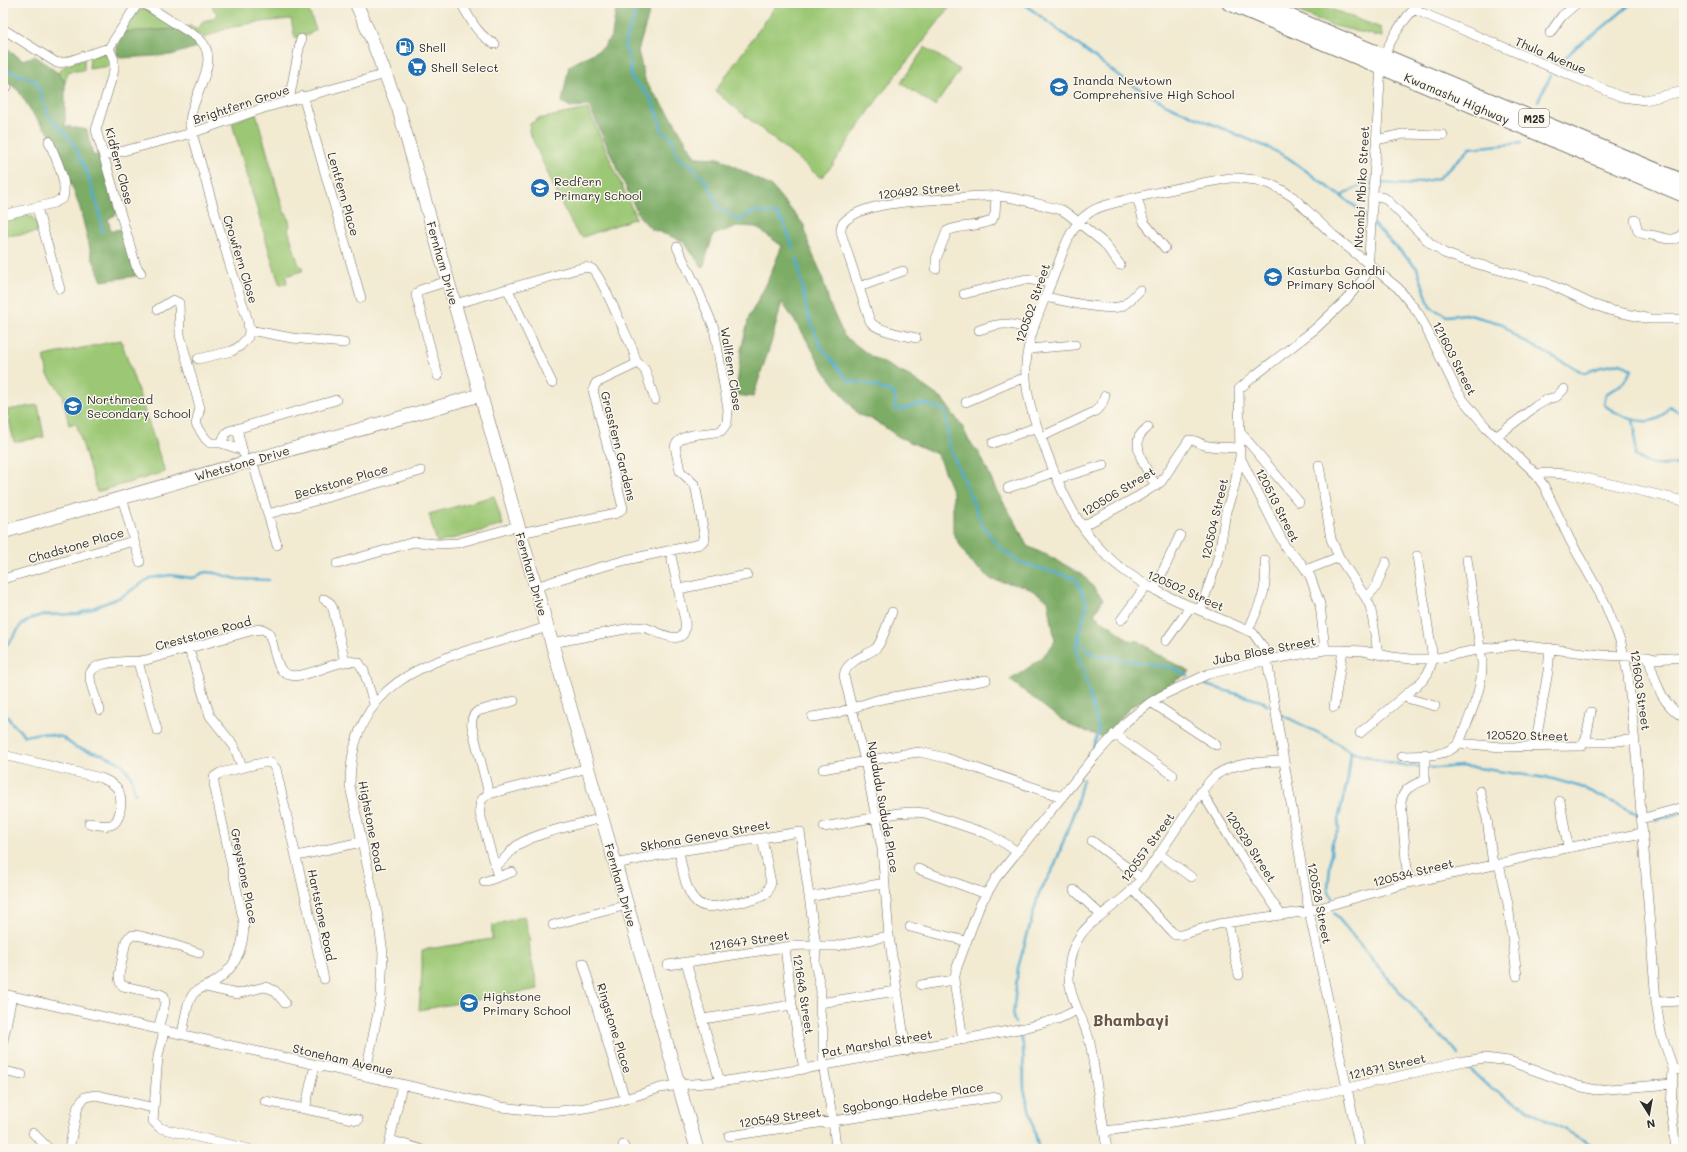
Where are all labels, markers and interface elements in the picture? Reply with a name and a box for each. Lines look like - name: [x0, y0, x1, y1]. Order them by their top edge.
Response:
- street label: Thula Avenue: [1513, 33, 1589, 77]
- fuel station icon: Shell: [394, 36, 416, 58]
- place label: Shell: [419, 39, 446, 55]
- supermarket icon: Shell Select: [406, 56, 428, 78]
- place label: Shell Select: [431, 59, 499, 75]
- street label: Kwamashu Highway: [1402, 69, 1512, 127]
- place label: Inanda Newtown Comprehensive High School: [1073, 72, 1235, 102]
- school or university icon: Inanda Newtown Comprehensive High School: [1048, 76, 1070, 98]
- street label: Brightfern Grove: [191, 81, 291, 127]
- road number: M25: [1519, 109, 1549, 127]
- street label: Ntombi Mbiko Street: [1350, 125, 1372, 249]
- street label: Kidfern Close: [102, 126, 138, 206]
- street label: Lentfern Place: [324, 150, 364, 238]
- place label: Redfern Primary School: [554, 173, 642, 203]
- school or university icon: Redfern Primary School: [529, 177, 551, 199]
- street label: 120492 Street: [877, 178, 961, 202]
- street label: Crowfern Close: [220, 213, 262, 305]
- street label: Fernham Drive: [423, 219, 463, 307]
- street label: 120502 Street: [1011, 261, 1053, 345]
- place label: Kasturba Gandhi Primary School: [1287, 262, 1386, 292]
- school or university icon: Kasturba Gandhi Primary School: [1262, 266, 1284, 288]
- street label: 121603 Street: [1429, 318, 1481, 398]
- street label: Wallfern Close: [717, 326, 747, 412]
- street label: Grassfern Gardens: [598, 389, 640, 503]
- place label: Northmead Secondary School: [87, 391, 191, 421]
- school or university icon: Northmead Secondary School: [62, 395, 84, 417]
- street label: Whetstone Drive: [193, 442, 291, 484]
- street label: Beckstone Place: [292, 460, 390, 502]
- street label: 120506 Street: [1078, 463, 1158, 519]
- street label: 120513 Street: [1253, 465, 1303, 545]
- street label: 120504 Street: [1197, 477, 1231, 561]
- street label: Chadstone Place: [26, 524, 126, 566]
- street label: Fernham Drive: [512, 530, 552, 618]
- street label: 120502 Street: [1145, 566, 1227, 614]
- street label: Creststone Road: [153, 612, 253, 654]
- street label: Juba Blose Street: [1211, 632, 1317, 668]
- street label: 121603 Street: [1627, 649, 1655, 731]
- street label: 120520 Street: [1486, 726, 1568, 744]
- street label: Ngududu Sudude Place: [865, 740, 903, 874]
- street label: Highstone Road: [355, 779, 389, 873]
- street label: 120529 Street: [1222, 807, 1280, 885]
- street label: 120557 Street: [1116, 809, 1178, 885]
- street label: Skhona Geneva Street: [639, 816, 771, 854]
- street label: Greystone Place: [228, 827, 262, 925]
- street label: Fernham Drive: [601, 841, 641, 929]
- street label: 120534 Street: [1371, 854, 1455, 890]
- street label: 120528 Street: [1304, 861, 1336, 945]
- street label: Hartstone Road: [304, 868, 340, 963]
- street label: 121647 Street: [708, 926, 790, 954]
- street label: 121648 Street: [790, 953, 818, 1035]
- street label: Ringstone Place: [594, 981, 636, 1075]
- place label: Highstone Primary School: [483, 988, 571, 1018]
- school or university icon: Highstone Primary School: [458, 992, 480, 1014]
- district label: Bhambayi: [1093, 1009, 1169, 1030]
- street label: Pat Marshal Street: [820, 1025, 934, 1061]
- street label: Stoneham Avenue: [291, 1040, 395, 1078]
- street label: 121871 Street: [1347, 1049, 1427, 1083]
- street label: Sgobongo Hadebe Place: [841, 1078, 985, 1116]
- north arrow: [1629, 1094, 1669, 1134]
- street label: 120549 Street: [738, 1103, 822, 1131]
- text: N: [1645, 1116, 1657, 1132]

